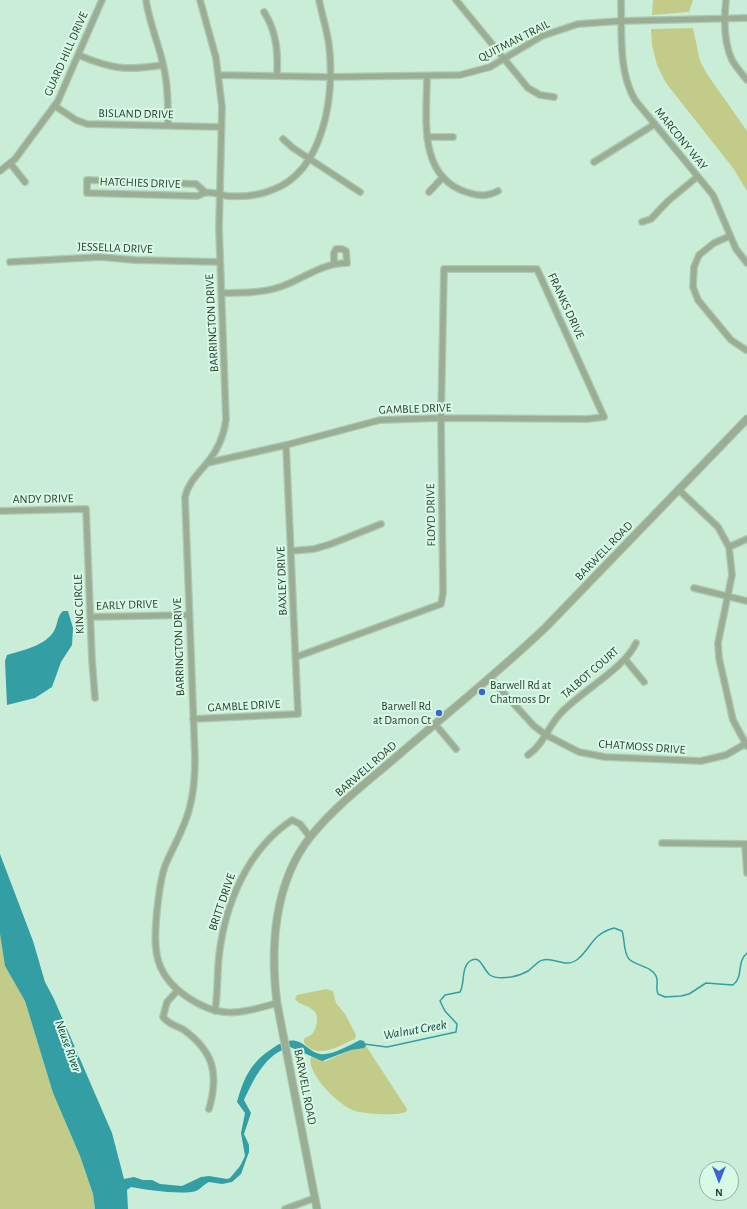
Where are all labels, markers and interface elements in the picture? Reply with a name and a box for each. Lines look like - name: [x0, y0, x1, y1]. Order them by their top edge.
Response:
- street label: GUARD HILL DRIVE: [41, 9, 91, 99]
- street label: QUITMAN TRAIL: [476, 17, 552, 65]
- street label: MARCONY WAY: [651, 105, 711, 173]
- street label: BISLAND DRIVE: [98, 106, 174, 122]
- street label: HATCHIES DRIVE: [99, 174, 181, 192]
- street label: JESSELLA DRIVE: [77, 239, 153, 257]
- street label: FRANKS DRIVE: [544, 271, 588, 341]
- street label: BARRINGTON DRIVE: [202, 274, 222, 372]
- street label: GAMBLE DRIVE: [378, 401, 452, 417]
- street label: FLOYD DRIVE: [423, 483, 439, 547]
- street label: ANDY DRIVE: [12, 491, 74, 507]
- street label: BARWELL ROAD: [572, 518, 636, 584]
- street label: BAXLEY DRIVE: [274, 546, 290, 616]
- street label: KING CIRCLE: [71, 574, 87, 634]
- street label: EARLY DRIVE: [96, 597, 158, 613]
- street label: BARRINGTON DRIVE: [170, 598, 188, 696]
- street label: TALBOT COURT: [558, 644, 622, 702]
- place label: Barwell Rd at Chatmoss Dr: [490, 678, 551, 706]
- marker: Barwell Rd at Chatmoss Dr: [477, 687, 487, 697]
- street label: GAMBLE DRIVE: [207, 697, 281, 715]
- place label: Barwell Rd at Damon Ct: [373, 699, 431, 727]
- marker: Barwell Rd at Damon Ct: [434, 708, 444, 718]
- street label: CHATMOSS DRIVE: [598, 737, 686, 757]
- street label: BARWELL ROAD: [332, 738, 400, 800]
- street label: BRITT DRIVE: [205, 871, 239, 933]
- water label: Walnut Creek: [382, 1017, 448, 1043]
- water label: Neuse River: [51, 1018, 85, 1074]
- street label: BARWELL ROAD: [291, 1048, 319, 1126]
- north arrow: [699, 1161, 739, 1201]
- text: N: [715, 1187, 723, 1198]

